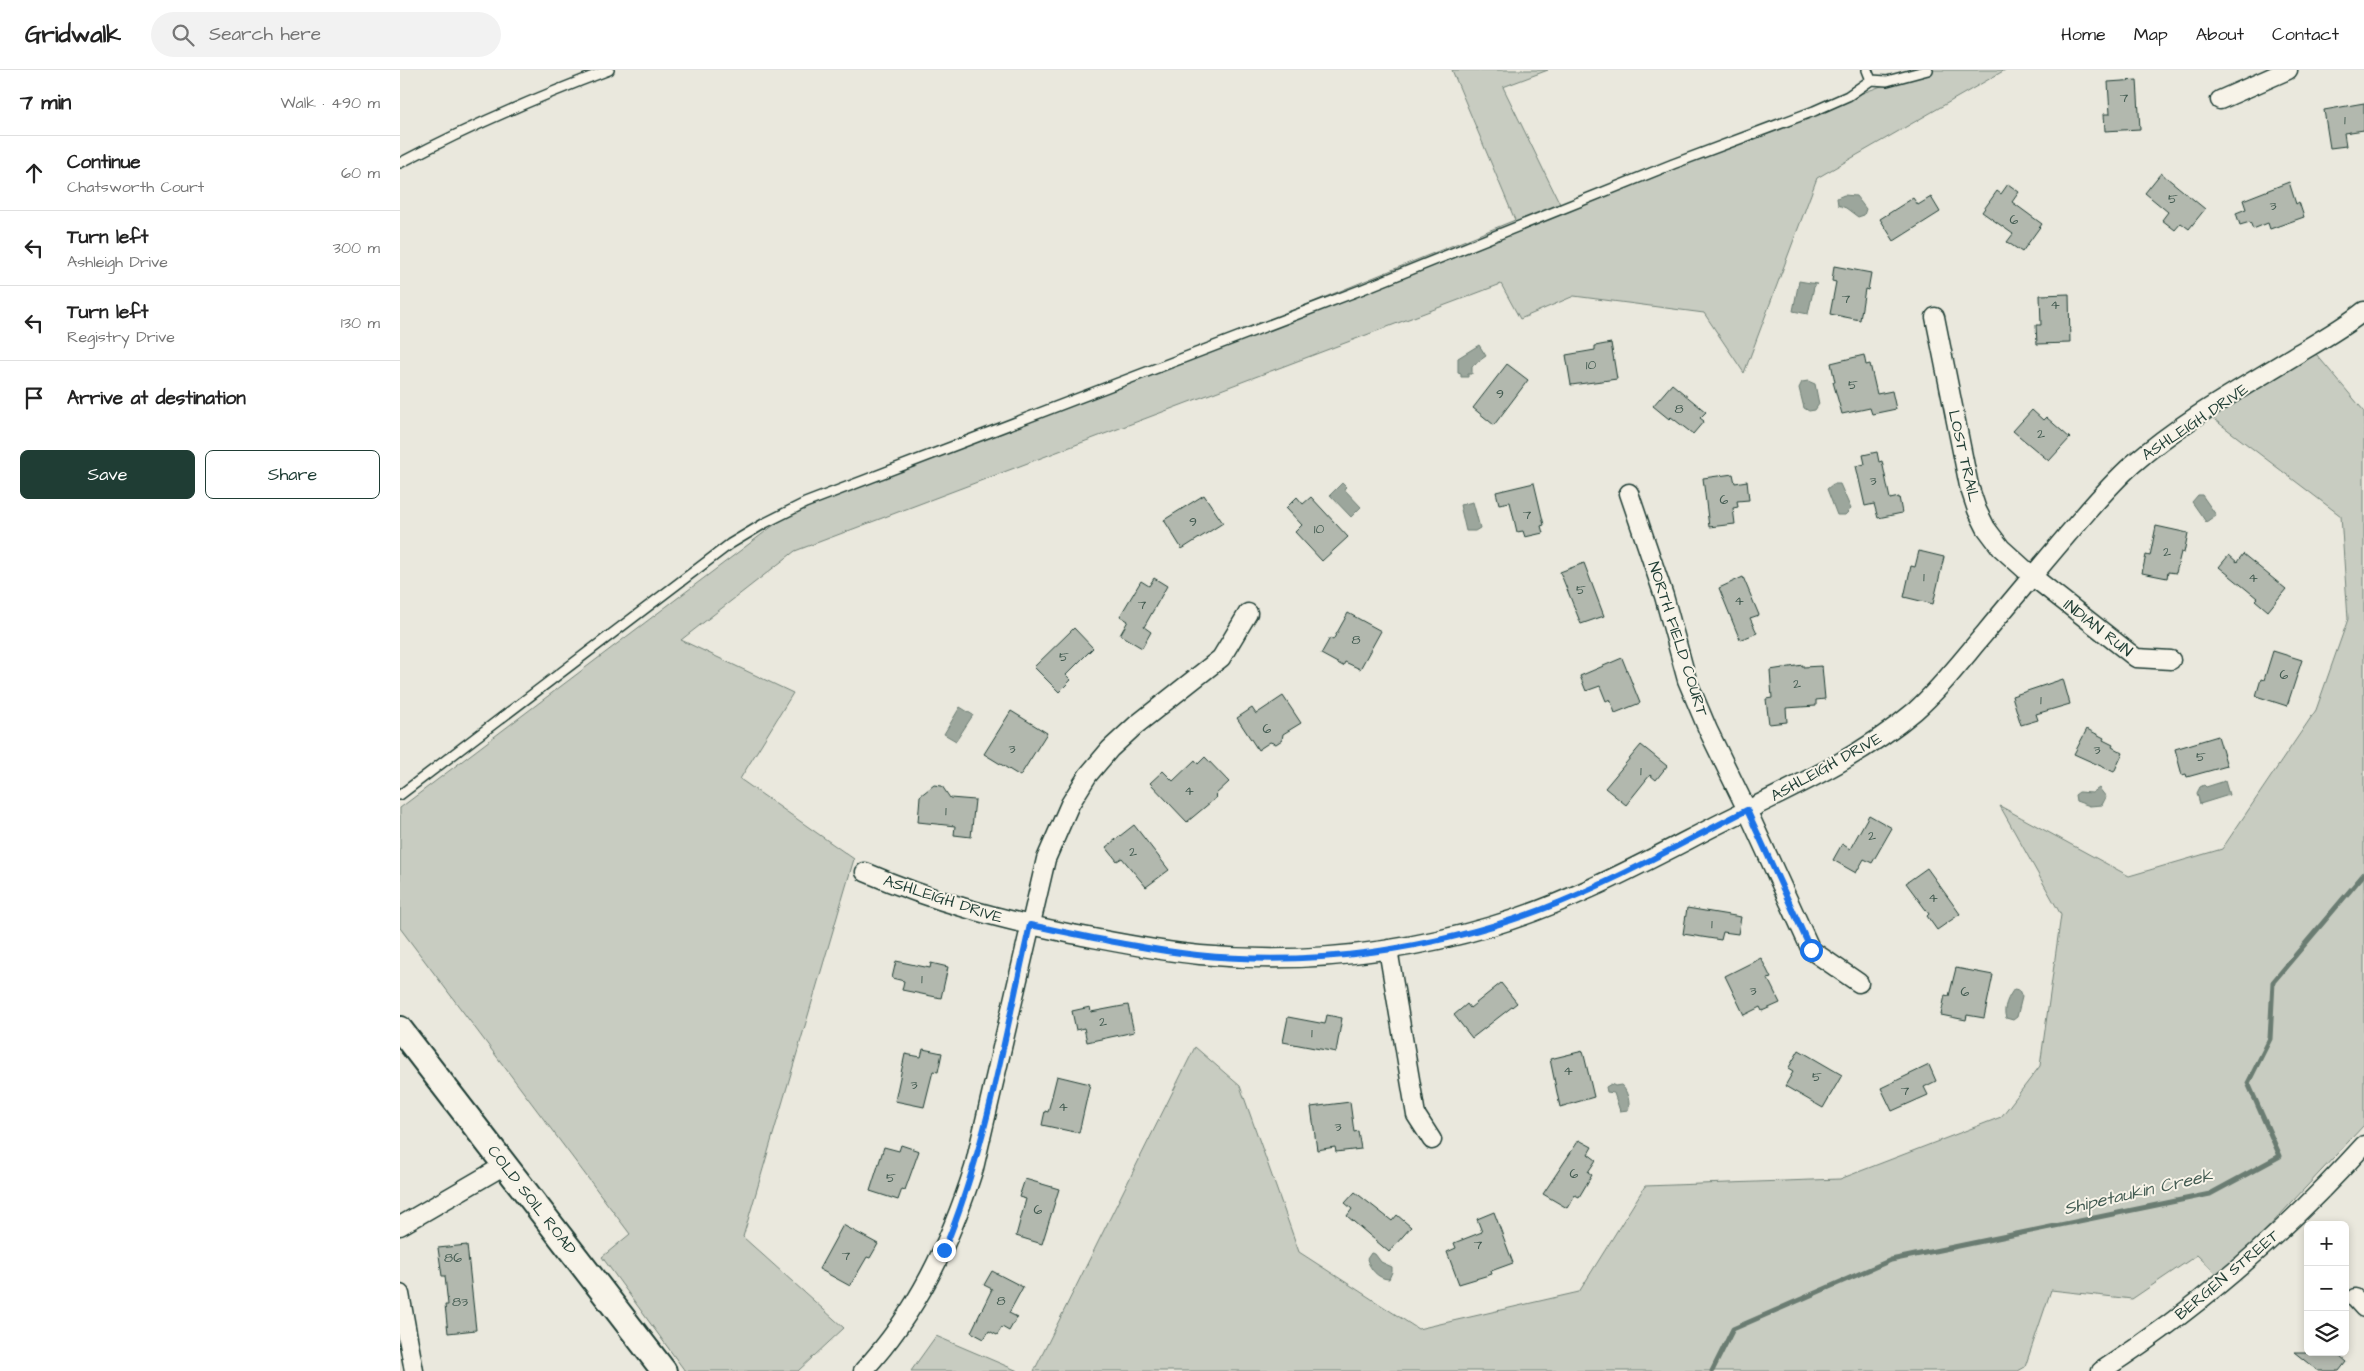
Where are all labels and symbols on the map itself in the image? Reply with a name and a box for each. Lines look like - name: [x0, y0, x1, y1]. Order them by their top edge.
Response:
- house number: 7: [2120, 88, 2129, 108]
- house number: 1: [2344, 110, 2346, 130]
- house number: 5: [2168, 189, 2178, 209]
- house number: 3: [2269, 196, 2277, 216]
- house number: 6: [2010, 210, 2019, 230]
- house number: 7: [1842, 289, 1851, 309]
- house number: 4: [2050, 295, 2060, 315]
- house number: 10: [1586, 355, 1596, 375]
- house number: 5: [1848, 375, 1858, 395]
- street label: ASHLEIGH DRIVE: [2137, 378, 2253, 466]
- house number: 9: [1496, 384, 1504, 404]
- house number: 8: [1674, 399, 1684, 419]
- street label: LOST TRAIL: [1943, 408, 1985, 504]
- house number: 2: [2037, 424, 2045, 444]
- house number: 3: [1869, 471, 1877, 491]
- house number: 6: [1720, 490, 1729, 510]
- house number: 7: [1523, 505, 1532, 525]
- house number: 9: [1189, 512, 1197, 532]
- house number: 10: [1314, 519, 1324, 539]
- house number: 2: [2163, 542, 2171, 562]
- street label: NORTH FIELD COURT: [1643, 559, 1713, 719]
- house number: 1: [1923, 567, 1925, 587]
- house number: 4: [2248, 568, 2258, 588]
- house number: 5: [1576, 580, 1586, 600]
- house number: 4: [1734, 591, 1744, 611]
- street label: INDIAN RUN: [2059, 594, 2137, 662]
- house number: 7: [1138, 595, 1147, 615]
- house number: 8: [1351, 630, 1361, 650]
- house number: 5: [1059, 647, 1069, 667]
- house number: 6: [2280, 665, 2289, 685]
- house number: 2: [1793, 674, 1801, 694]
- house number: 1: [2040, 690, 2042, 710]
- house number: 6: [1263, 719, 1272, 739]
- street label: ASHLEIGH DRIVE: [1766, 727, 1886, 807]
- house number: 3: [1008, 739, 1016, 759]
- house number: 3: [2093, 740, 2101, 760]
- house number: 5: [2196, 747, 2206, 767]
- house number: 1: [1640, 761, 1642, 781]
- house number: 4: [1184, 781, 1194, 801]
- house number: 1: [945, 801, 947, 821]
- house number: 2: [1868, 826, 1876, 846]
- house number: 2: [1129, 842, 1137, 862]
- street label: ASHLEIGH DRIVE: [881, 869, 1006, 929]
- house number: 4: [1928, 888, 1938, 908]
- house number: 1: [1711, 914, 1713, 934]
- route start: [1800, 939, 1823, 962]
- house number: 1: [921, 969, 923, 989]
- house number: 3: [1749, 981, 1757, 1001]
- house number: 6: [1961, 982, 1970, 1002]
- house number: 2: [1099, 1012, 1107, 1032]
- house number: 1: [1311, 1023, 1313, 1043]
- house number: 4: [1563, 1061, 1573, 1081]
- house number: 5: [1812, 1067, 1822, 1087]
- house number: 3: [910, 1075, 918, 1095]
- house number: 7: [1901, 1081, 1910, 1101]
- house number: 4: [1058, 1097, 1068, 1117]
- house number: 3: [1334, 1117, 1342, 1137]
- street label: COLD SOIL ROAD: [482, 1141, 582, 1259]
- water label: Shipetaukin Creek: [2061, 1163, 2216, 1221]
- house number: 6: [1570, 1164, 1579, 1184]
- house number: 5: [886, 1168, 896, 1188]
- house number: 6: [1034, 1200, 1043, 1220]
- street label: BERGEN STREET: [2170, 1225, 2284, 1325]
- house number: 7: [1474, 1235, 1483, 1255]
- route end: [933, 1239, 956, 1262]
- house number: 7: [842, 1246, 851, 1266]
- house number: 86: [444, 1248, 462, 1268]
- house number: 8: [996, 1291, 1006, 1311]
- house number: 83: [452, 1292, 468, 1312]

